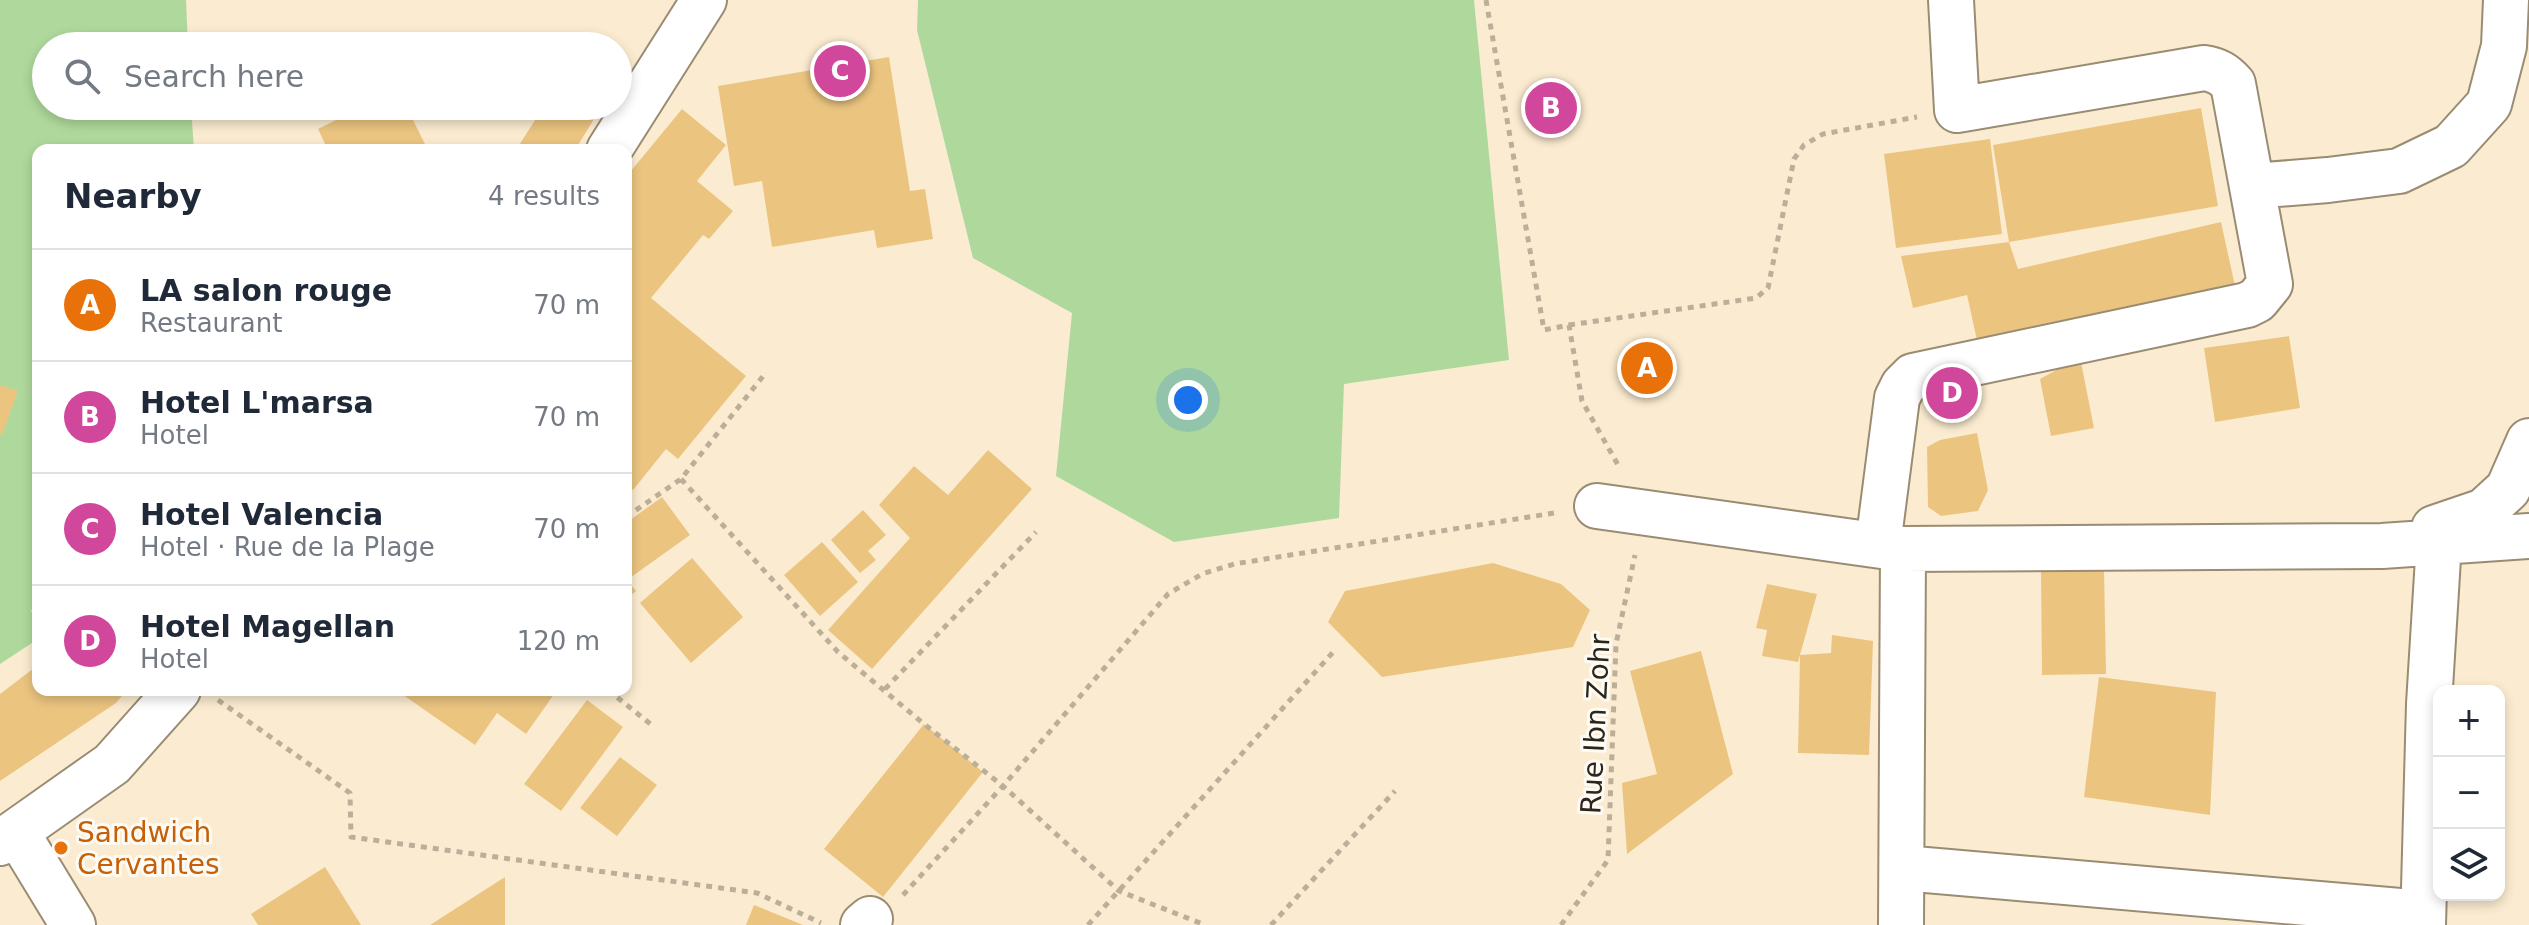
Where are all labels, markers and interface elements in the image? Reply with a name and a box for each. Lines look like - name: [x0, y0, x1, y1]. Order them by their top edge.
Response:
- search box: [32, 32, 632, 120]
- pin: C: [814, 41, 866, 101]
- icon: search: [60, 54, 104, 98]
- text: Search here: [124, 59, 304, 94]
- pin: B: [1525, 78, 1577, 138]
- text: Nearby: [64, 176, 202, 216]
- text: 4 results: [488, 181, 600, 211]
- text: LA salon rouge: [140, 273, 392, 308]
- text: A: [80, 290, 100, 320]
- text: 70 m: [533, 290, 600, 320]
- text: Restaurant: [140, 308, 282, 338]
- pin: A: [1621, 338, 1673, 398]
- pin: D: [1926, 363, 1978, 423]
- your location: [1168, 380, 1208, 420]
- text: Hotel L'marsa: [140, 385, 374, 420]
- text: B: [80, 402, 100, 432]
- text: 70 m: [533, 402, 600, 432]
- text: Hotel: [140, 420, 209, 450]
- text: Hotel Valencia: [140, 497, 383, 532]
- text: C: [80, 514, 100, 544]
- text: 70 m: [533, 514, 600, 544]
- text: Hotel · Rue de la Plage: [140, 532, 435, 562]
- text: Hotel Magellan: [140, 609, 395, 644]
- text: D: [79, 626, 101, 656]
- text: 120 m: [517, 626, 600, 656]
- street label: Rue Ibn Zohr: [1574, 633, 1617, 815]
- text: Hotel: [140, 644, 209, 674]
- map controls: [2433, 685, 2505, 901]
- button: +: [2433, 685, 2505, 757]
- button: −: [2433, 757, 2505, 829]
- place label: Sandwich Cervantes: [77, 816, 220, 881]
- button: layers: [2433, 829, 2505, 901]
- marker: Sandwich Cervantes: [52, 839, 70, 857]

